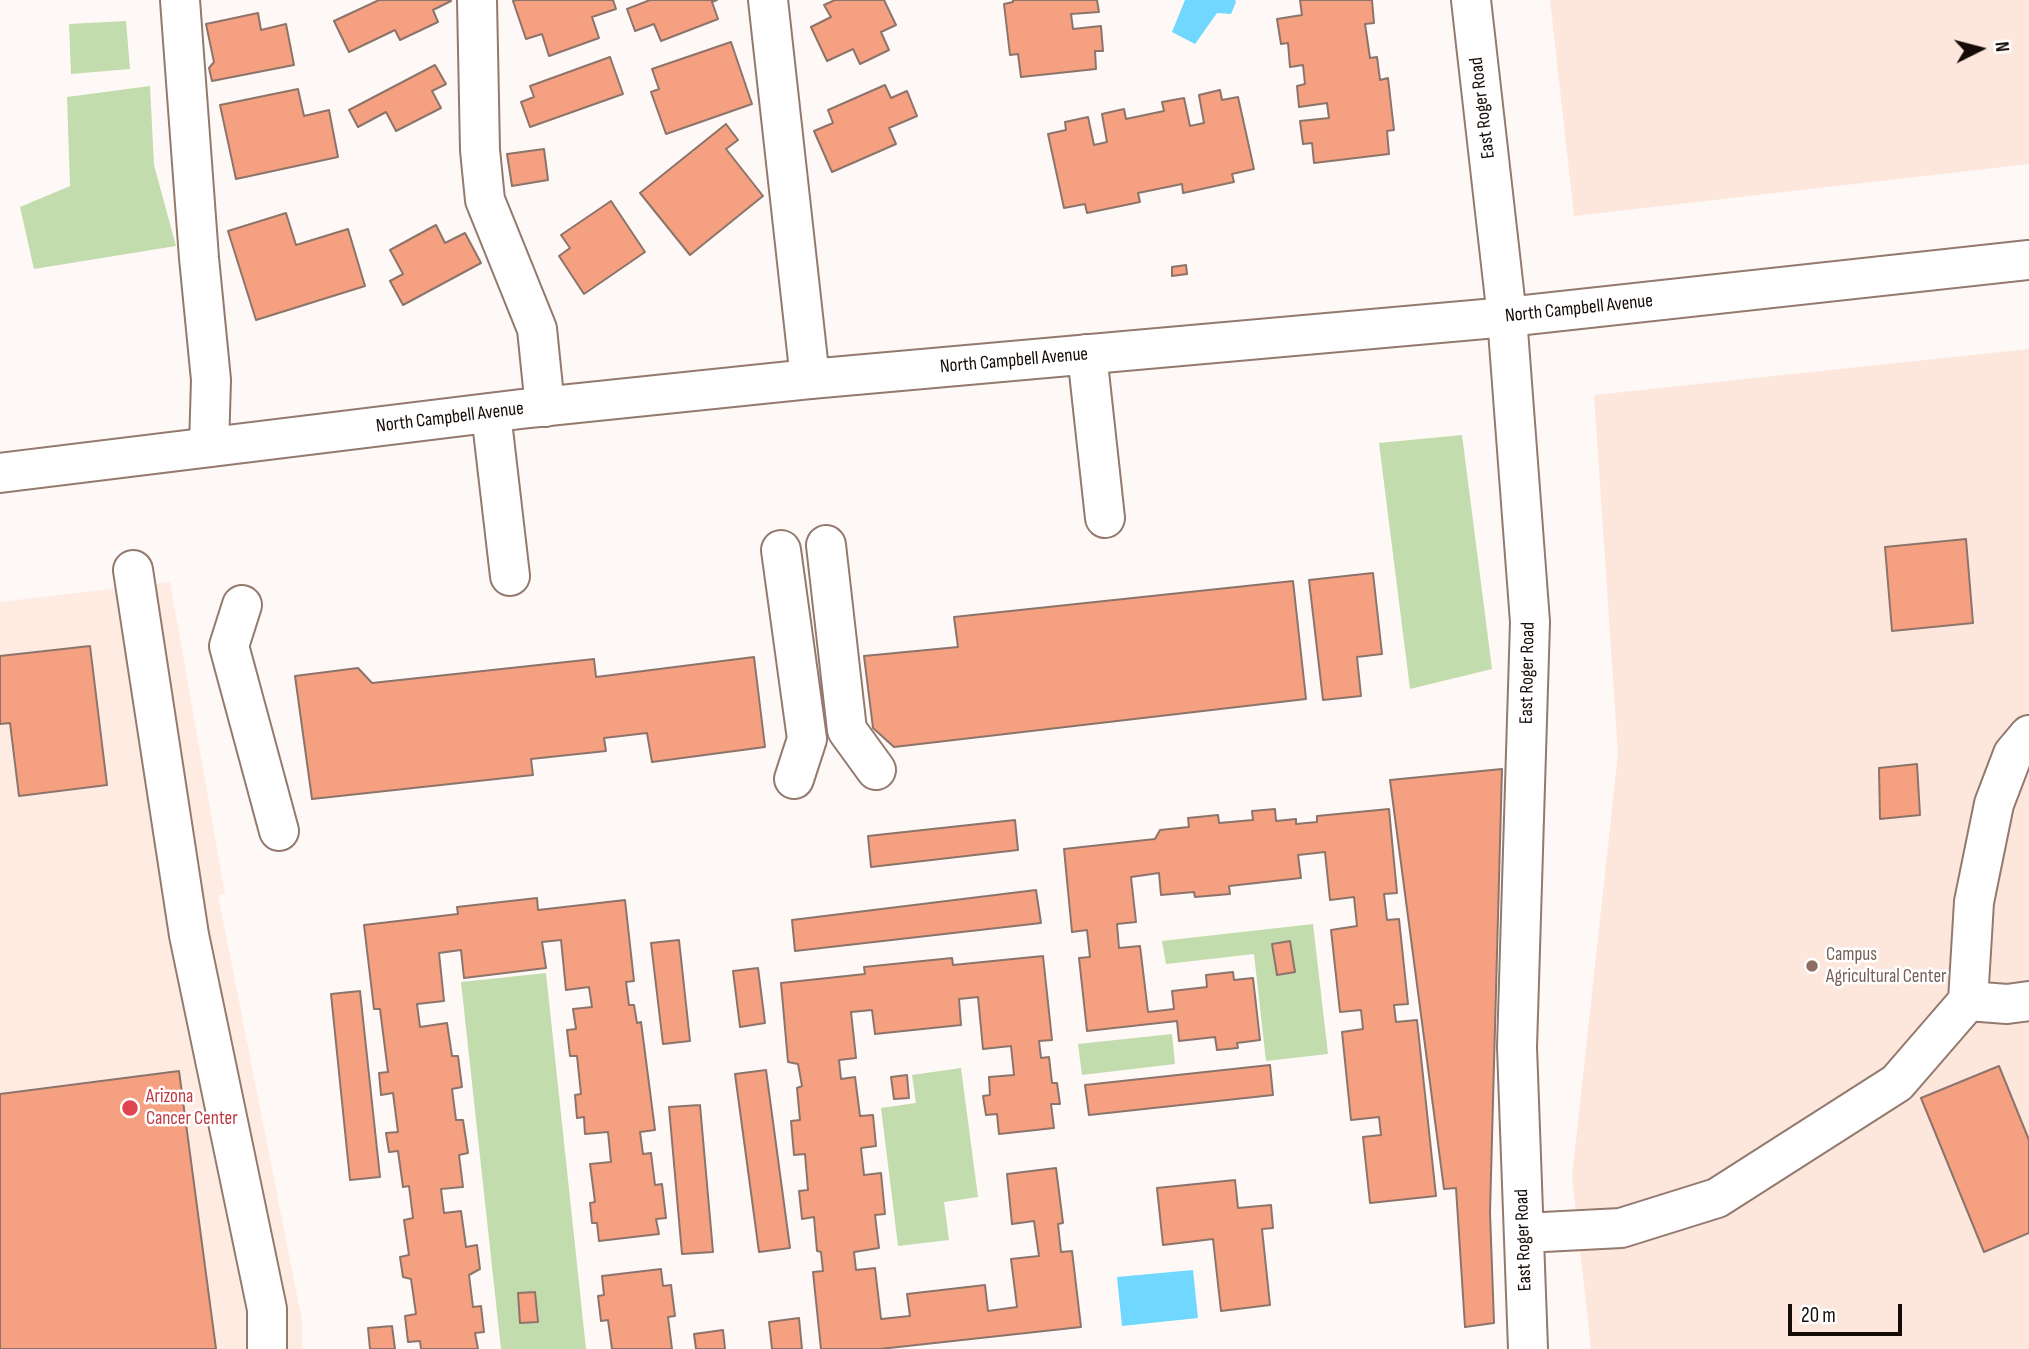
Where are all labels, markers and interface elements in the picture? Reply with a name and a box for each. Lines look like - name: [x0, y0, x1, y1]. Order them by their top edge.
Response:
- north arrow: [1945, 14, 2015, 84]
- text: N: [1989, 41, 2013, 53]
- street label: East Roger Road: [1465, 56, 1501, 160]
- street label: North Campbell Avenue: [1504, 290, 1654, 328]
- street label: North Campbell Avenue: [939, 343, 1089, 379]
- street label: North Campbell Avenue: [375, 398, 525, 438]
- street label: East Roger Road: [1516, 622, 1540, 724]
- place label: Campus Agricultural Center: [1826, 944, 1946, 988]
- marker: Campus Agricultural Center: [1804, 958, 1820, 974]
- place label: Arizona Cancer Center: [146, 1086, 238, 1130]
- marker: Arizona Cancer Center: [120, 1098, 140, 1118]
- street label: East Roger Road: [1511, 1189, 1537, 1291]
- scale bar: [1791, 1290, 1905, 1334]
- text: 20 m: [1801, 1303, 1836, 1328]

